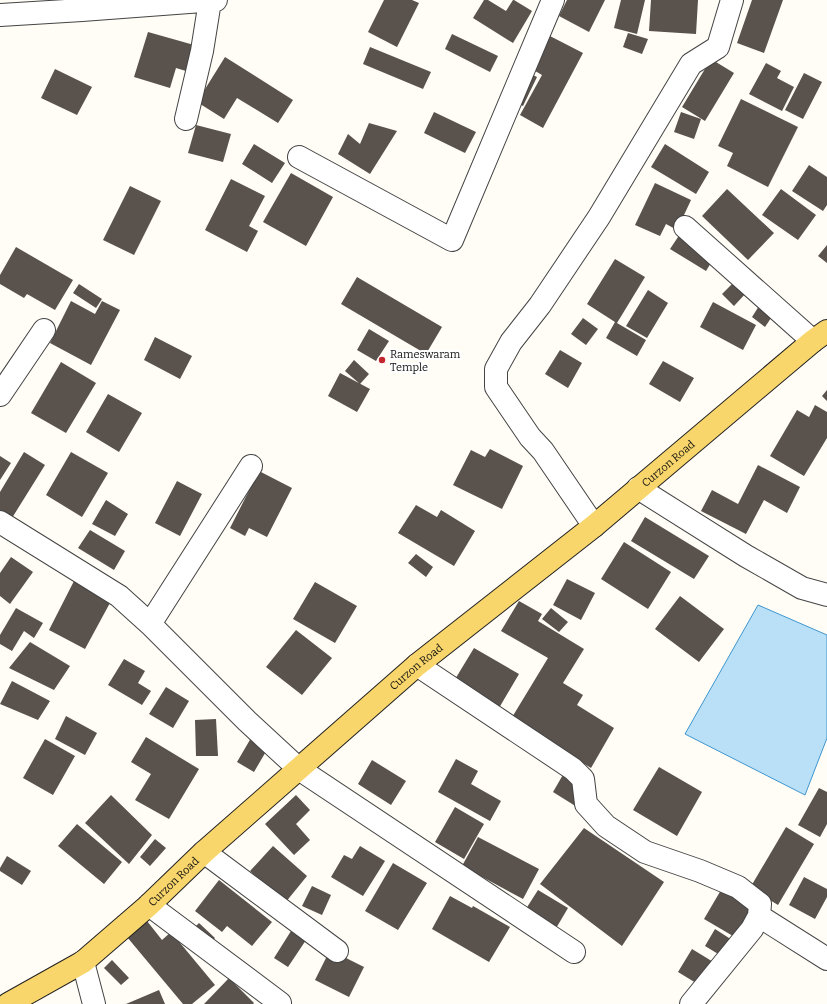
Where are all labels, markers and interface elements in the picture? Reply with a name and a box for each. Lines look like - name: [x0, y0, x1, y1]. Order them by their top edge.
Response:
- place label: Rameswaram Temple: [390, 348, 461, 374]
- marker: Rameswaram Temple: [377, 355, 387, 365]
- street label: Curzon Road: [639, 438, 698, 490]
- street label: Curzon Road: [387, 641, 446, 693]
- street label: Curzon Road: [146, 854, 202, 909]

